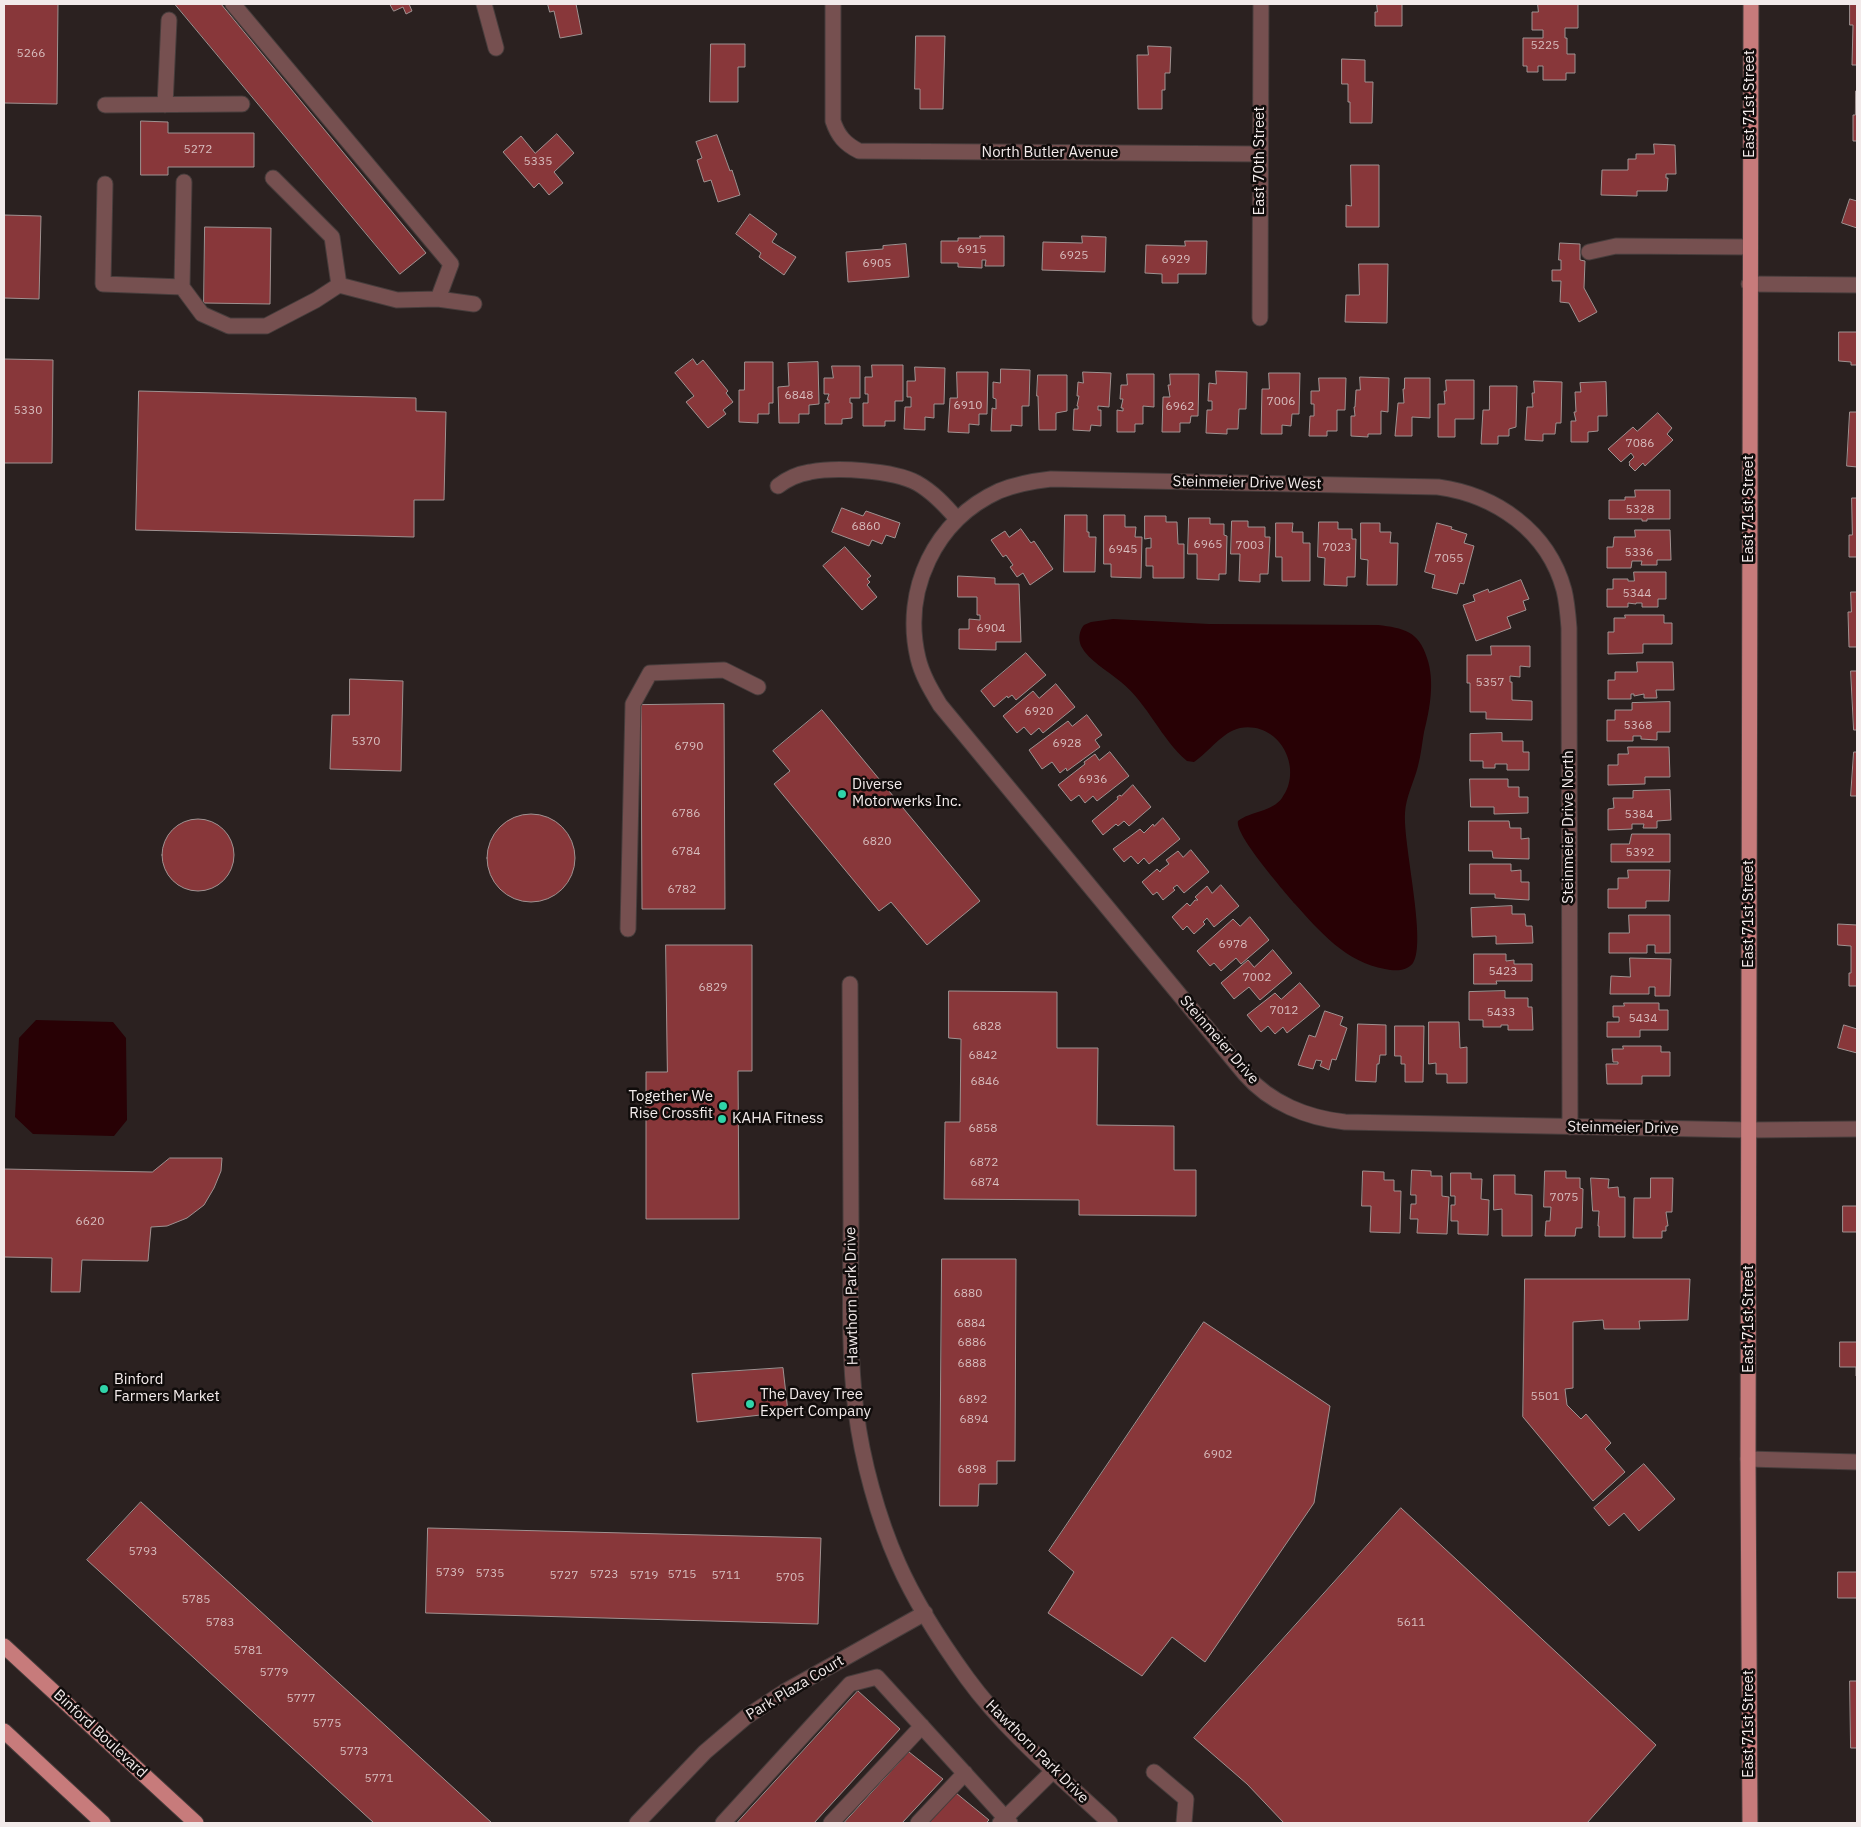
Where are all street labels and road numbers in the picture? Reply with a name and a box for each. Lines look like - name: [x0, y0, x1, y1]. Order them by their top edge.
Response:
- street label: East 71st Street: [1741, 50, 1759, 158]
- street label: East 70th Street: [1251, 106, 1269, 216]
- street label: North Butler Avenue: [982, 144, 1118, 162]
- street label: East 71st Street: [1740, 455, 1758, 563]
- street label: Steinmeier Drive West: [1172, 473, 1322, 493]
- street label: Steinmeier Drive North: [1560, 750, 1578, 904]
- street label: East 71st Street: [1740, 860, 1758, 968]
- street label: Steinmeier Drive: [1176, 992, 1262, 1088]
- street label: Steinmeier Drive: [1567, 1118, 1679, 1138]
- street label: Hawthorn Park Drive: [842, 1227, 862, 1365]
- street label: East 71st Street: [1740, 1265, 1758, 1373]
- street label: Park Plaza Court: [743, 1652, 847, 1724]
- street label: East 71st Street: [1740, 1670, 1758, 1778]
- street label: Binford Boulevard: [50, 1686, 150, 1782]
- street label: Hawthorn Park Drive: [982, 1697, 1092, 1807]

